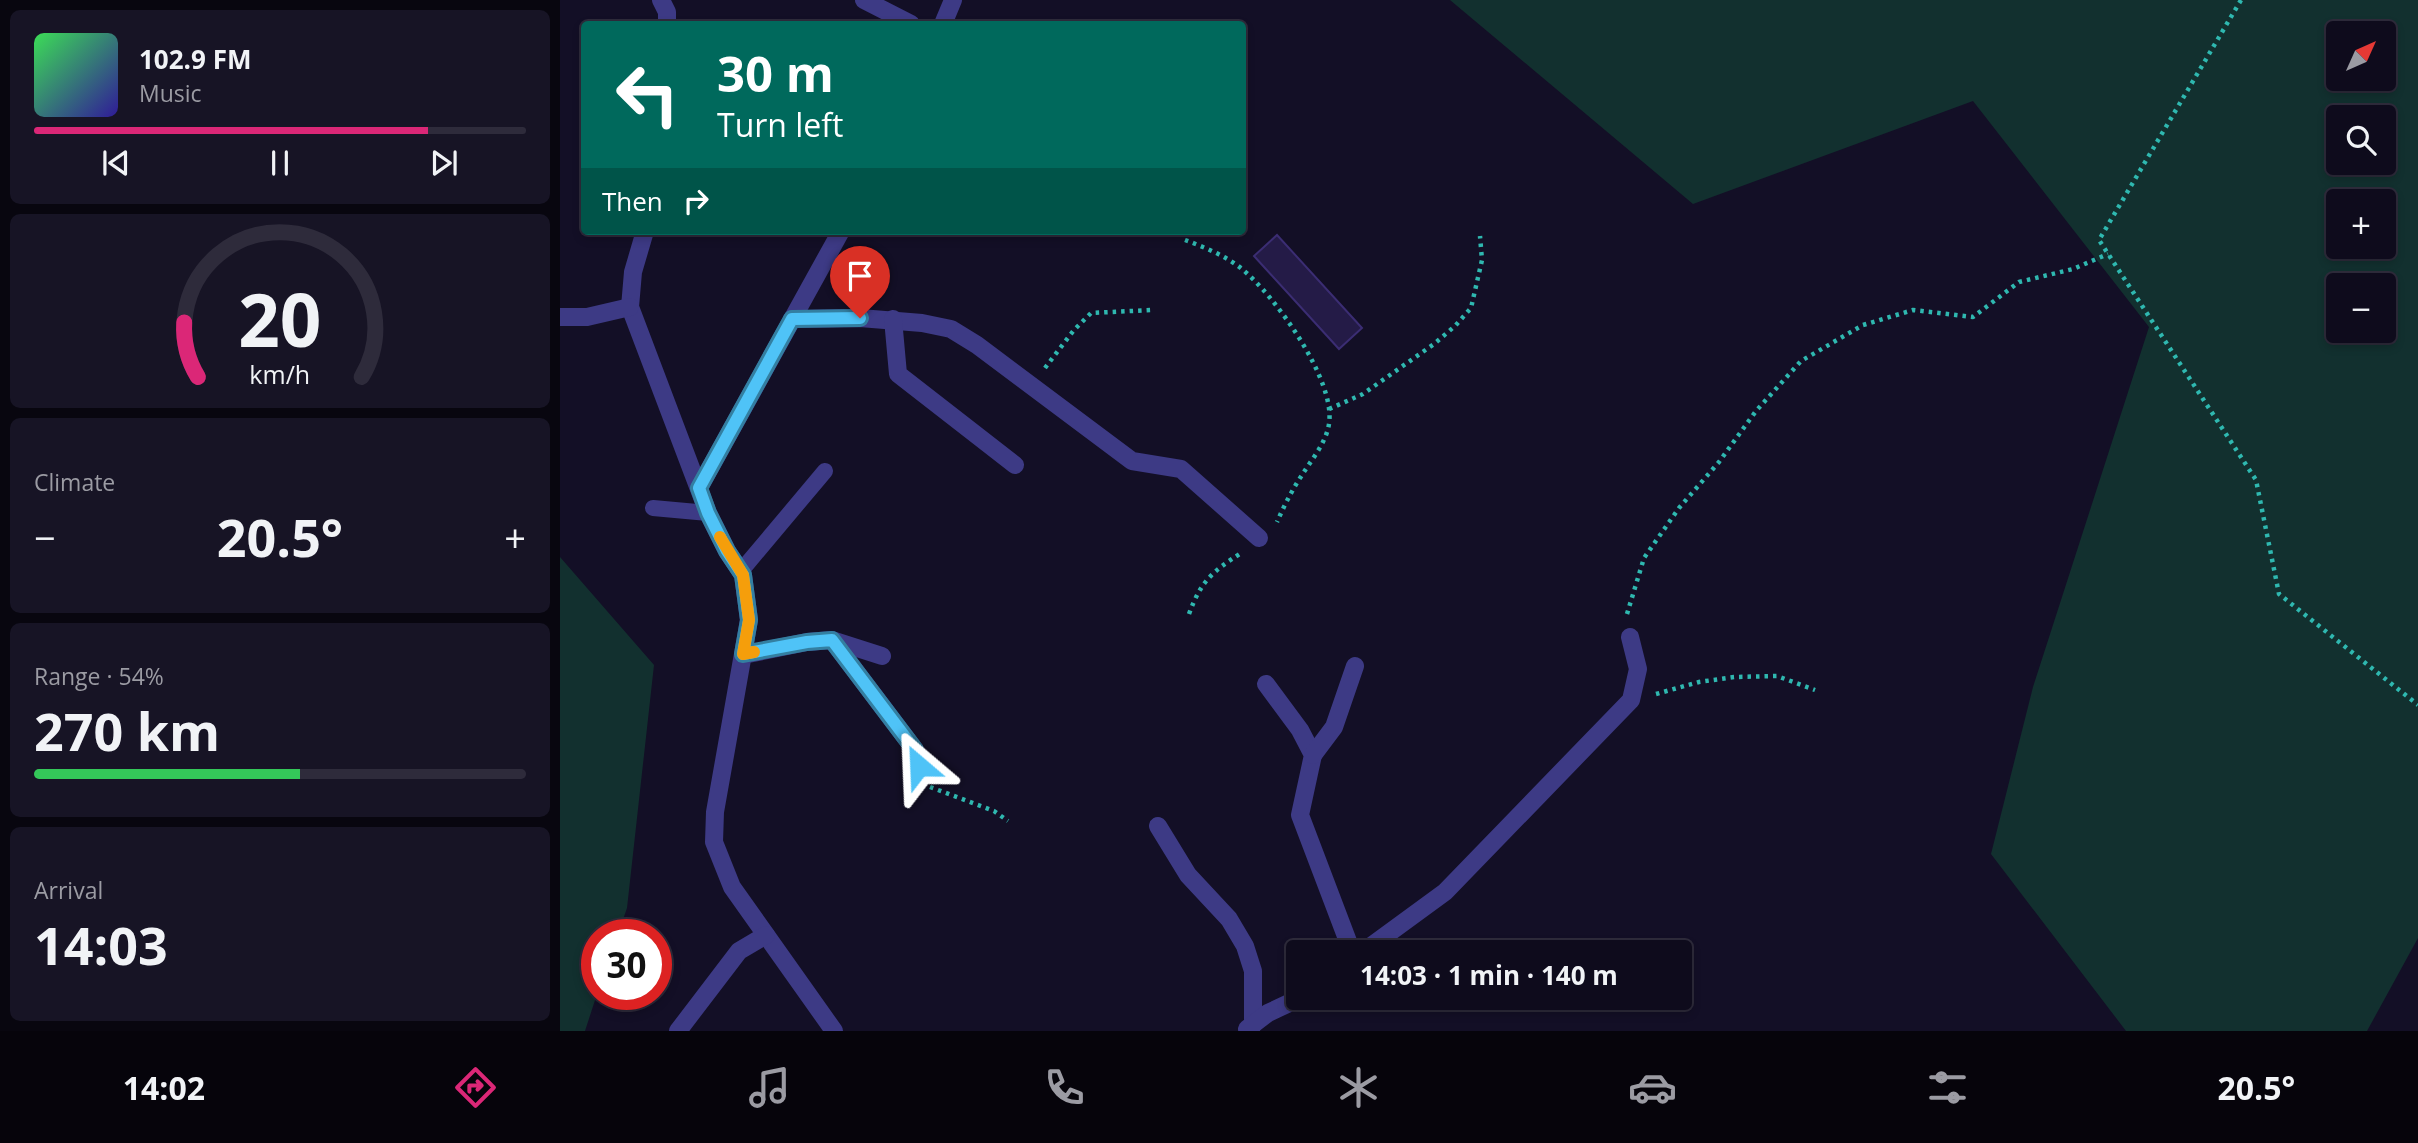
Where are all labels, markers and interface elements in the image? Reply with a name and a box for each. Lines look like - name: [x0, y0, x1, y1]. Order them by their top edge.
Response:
- north arrow: [2326, 21, 2396, 91]
- map controls: [2326, 21, 2396, 343]
- text: 30 m: [717, 40, 834, 106]
- text: 102.9 FM: [139, 41, 251, 77]
- icon: left: [602, 49, 693, 140]
- text: Music: [139, 77, 202, 109]
- text: Turn left: [717, 103, 843, 146]
- button: search: [2326, 105, 2396, 175]
- icon: previous: [97, 144, 135, 182]
- icon: pause: [261, 144, 299, 182]
- icon: next: [425, 144, 463, 182]
- icon: right: [677, 182, 715, 220]
- text: Then: [602, 183, 663, 219]
- button: +: [2326, 189, 2396, 259]
- pin: [830, 246, 890, 318]
- icon: arrive: [841, 257, 879, 295]
- text: 20: [238, 270, 322, 369]
- button: −: [2326, 273, 2396, 343]
- text: km/h: [250, 357, 310, 391]
- text: Climate: [34, 466, 115, 498]
- text: 20.5°: [217, 501, 343, 572]
- text: −: [34, 511, 56, 563]
- text: +: [504, 511, 526, 563]
- text: Range · 54%: [34, 660, 164, 692]
- text: 270 km: [34, 695, 220, 766]
- position arrow: [882, 729, 956, 803]
- text: Arrival: [34, 874, 103, 906]
- text: 14:03: [34, 909, 168, 980]
- speed limit sign: 30: [581, 919, 672, 1010]
- text: 14:03 · 1 min · 140 m: [1360, 957, 1618, 993]
- icon: directions: [451, 1063, 500, 1112]
- icon: music: [745, 1063, 794, 1112]
- icon: phone: [1040, 1063, 1089, 1112]
- icon: climate: [1334, 1063, 1383, 1112]
- icon: car: [1628, 1063, 1677, 1112]
- icon: filters: [1923, 1063, 1972, 1112]
- text: 14:02: [123, 1066, 205, 1109]
- text: 20.5°: [2217, 1066, 2295, 1109]

